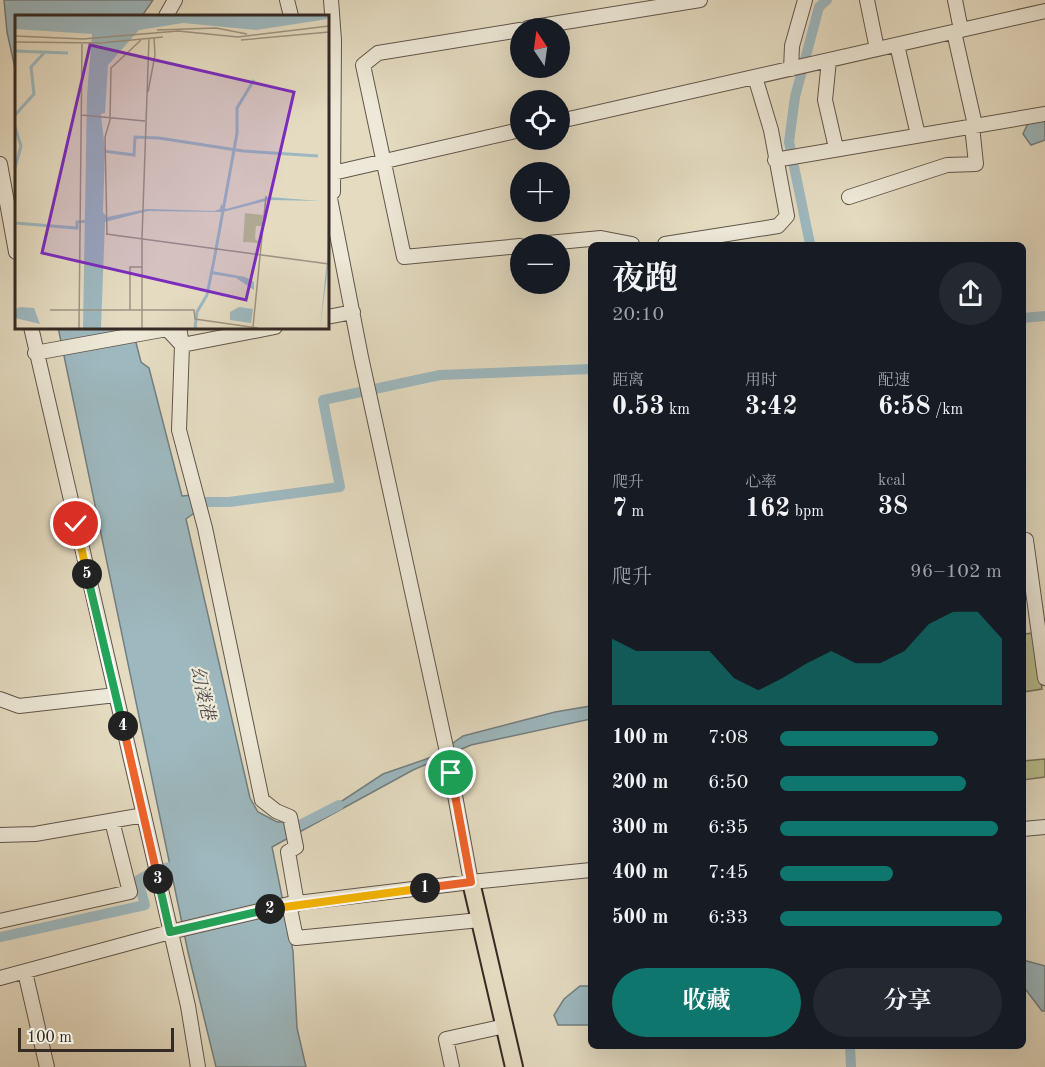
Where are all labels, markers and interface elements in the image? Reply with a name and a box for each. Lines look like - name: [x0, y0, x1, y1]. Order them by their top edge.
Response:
- inset map: [15, 15, 328, 328]
- north arrow: [510, 18, 570, 78]
- map controls: [510, 18, 570, 294]
- button: locate: [510, 90, 570, 150]
- button: +: [510, 162, 570, 222]
- button: −: [510, 234, 570, 294]
- button: share: [939, 262, 1002, 325]
- text: 夜跑: [612, 264, 678, 297]
- text: 20:10: [612, 305, 664, 325]
- text: 距离: [612, 373, 644, 389]
- text: 用时: [745, 373, 777, 389]
- text: 配速: [878, 373, 910, 389]
- text: 0.53: [612, 394, 665, 420]
- text: 3:42: [745, 394, 798, 420]
- text: 6:58: [878, 394, 931, 420]
- text: km: [665, 402, 690, 418]
- text: /km: [931, 402, 963, 418]
- text: kcal: [878, 473, 906, 489]
- text: 爬升: [612, 475, 644, 491]
- text: 心率: [745, 475, 777, 491]
- text: 38: [878, 494, 908, 520]
- text: 7: [612, 496, 627, 522]
- text: 162: [745, 496, 790, 522]
- pin: [50, 498, 101, 549]
- text: m: [627, 504, 644, 520]
- text: bpm: [790, 504, 824, 520]
- icon: check: [59, 507, 92, 540]
- pin: 5: [72, 559, 102, 589]
- text: 96–102 m: [910, 562, 1002, 582]
- text: 5: [82, 566, 92, 582]
- text: 爬升: [612, 568, 652, 588]
- water label: 幻溇港: [187, 664, 219, 723]
- pin: 4: [108, 711, 138, 741]
- text: 4: [118, 718, 128, 734]
- text: 100 m: [612, 728, 668, 748]
- text: 7:08: [708, 728, 748, 748]
- pin: [425, 747, 476, 798]
- icon: arrive: [434, 756, 467, 789]
- text: 200 m: [612, 773, 668, 793]
- text: 6:50: [708, 773, 748, 793]
- text: 300 m: [612, 818, 668, 838]
- text: 6:35: [708, 818, 748, 838]
- text: 400 m: [612, 863, 668, 883]
- text: 7:45: [708, 863, 748, 883]
- pin: 3: [143, 864, 173, 894]
- text: 3: [153, 871, 163, 887]
- pin: 1: [410, 873, 440, 903]
- text: 1: [420, 880, 430, 896]
- pin: 2: [255, 894, 285, 924]
- text: 2: [265, 901, 275, 917]
- text: 500 m: [612, 908, 668, 928]
- text: 6:33: [708, 908, 748, 928]
- button: 收藏: [612, 968, 801, 1037]
- button: 分享: [813, 968, 1002, 1037]
- scale bar: [18, 1025, 174, 1052]
- text: 100 m: [27, 1030, 72, 1046]

